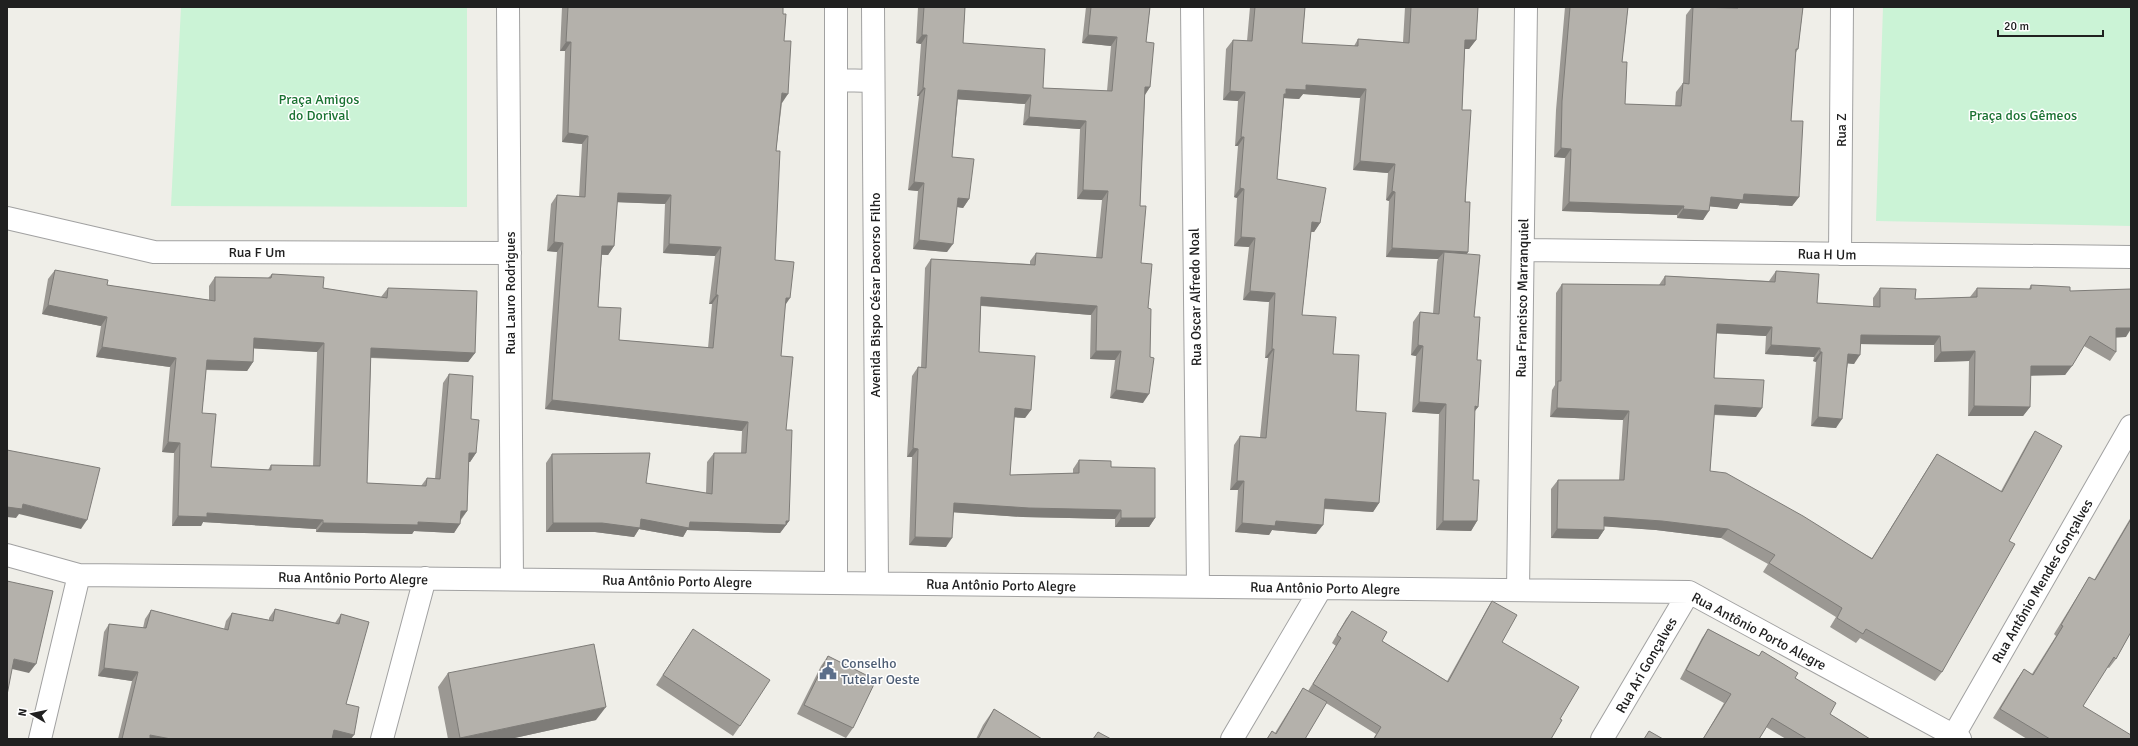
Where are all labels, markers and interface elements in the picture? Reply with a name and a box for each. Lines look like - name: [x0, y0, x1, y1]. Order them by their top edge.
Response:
- scale bar: [1998, 12, 2103, 38]
- text: 20 m: [2004, 19, 2029, 34]
- park label: Praça Amigos do Dorival: [279, 91, 359, 124]
- park label: Praça dos Gêmeos: [1969, 107, 2077, 124]
- street label: Rua Z: [1833, 113, 1850, 147]
- street label: Avenida Bispo César Dacorso Filho: [867, 192, 884, 398]
- street label: Rua Francisco Marranquiel: [1513, 218, 1532, 378]
- street label: Rua Oscar Alfredo Noal: [1186, 228, 1205, 366]
- street label: Rua Lauro Rodrigues: [502, 231, 519, 355]
- street label: Rua F Um: [229, 244, 285, 261]
- street label: Rua H Um: [1797, 245, 1857, 264]
- street label: Rua Antônio Mendes Gonçalves: [1988, 496, 2096, 666]
- street label: Rua Antônio Porto Alegre: [278, 569, 428, 588]
- street label: Rua Antônio Porto Alegre: [602, 572, 752, 591]
- street label: Rua Antônio Porto Alegre: [926, 576, 1076, 595]
- street label: Rua Antônio Porto Alegre: [1250, 579, 1400, 598]
- street label: Rua Antônio Porto Alegre: [1689, 589, 1829, 674]
- street label: Rua Ari Gonçalves: [1612, 614, 1681, 716]
- place label: Conselho Tutelar Oeste: [841, 655, 920, 688]
- public building icon: Conselho Tutelar Oeste: [818, 661, 838, 681]
- north arrow: [12, 694, 52, 734]
- text: N: [16, 708, 30, 717]

